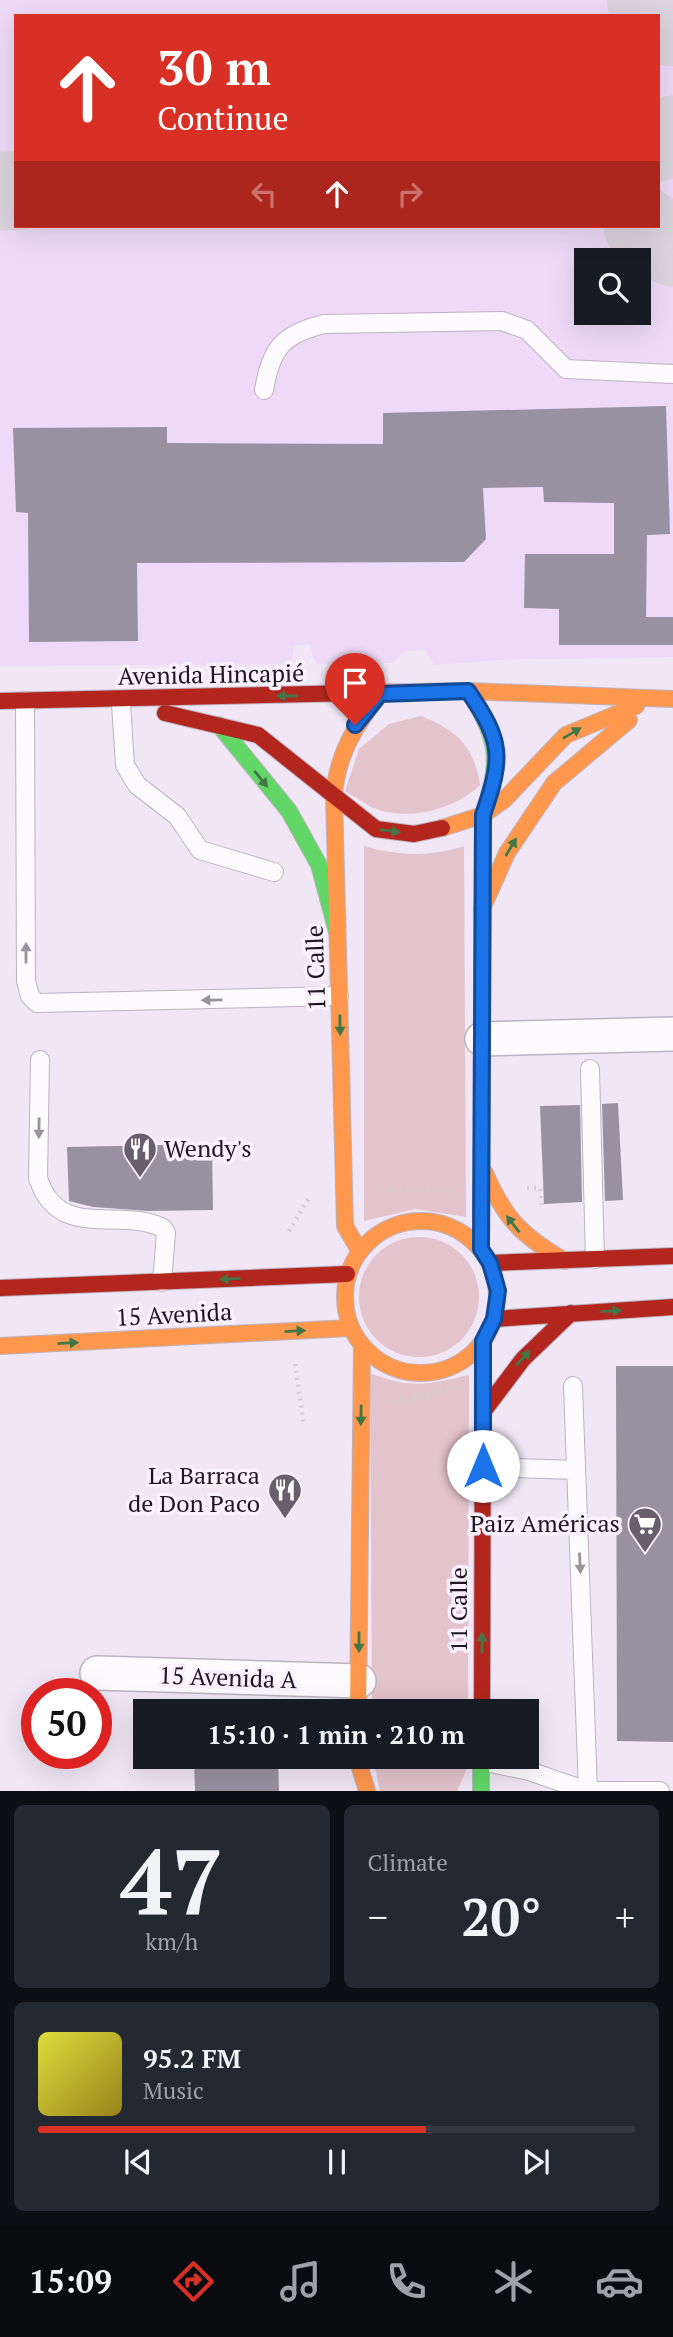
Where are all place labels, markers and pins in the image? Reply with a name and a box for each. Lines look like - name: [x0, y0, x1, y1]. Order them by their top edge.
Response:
- pin: [325, 653, 385, 725]
- restaurant icon: Wendy's: [121, 1130, 159, 1179]
- place label: Wendy's: [164, 1132, 252, 1164]
- place label: La Barraca de Don Paco: [128, 1459, 260, 1519]
- restaurant icon: La Barraca de Don Paco: [266, 1471, 304, 1520]
- supermarket icon: Paiz Américas: [626, 1505, 664, 1554]
- place label: Paiz Américas: [470, 1507, 620, 1539]

